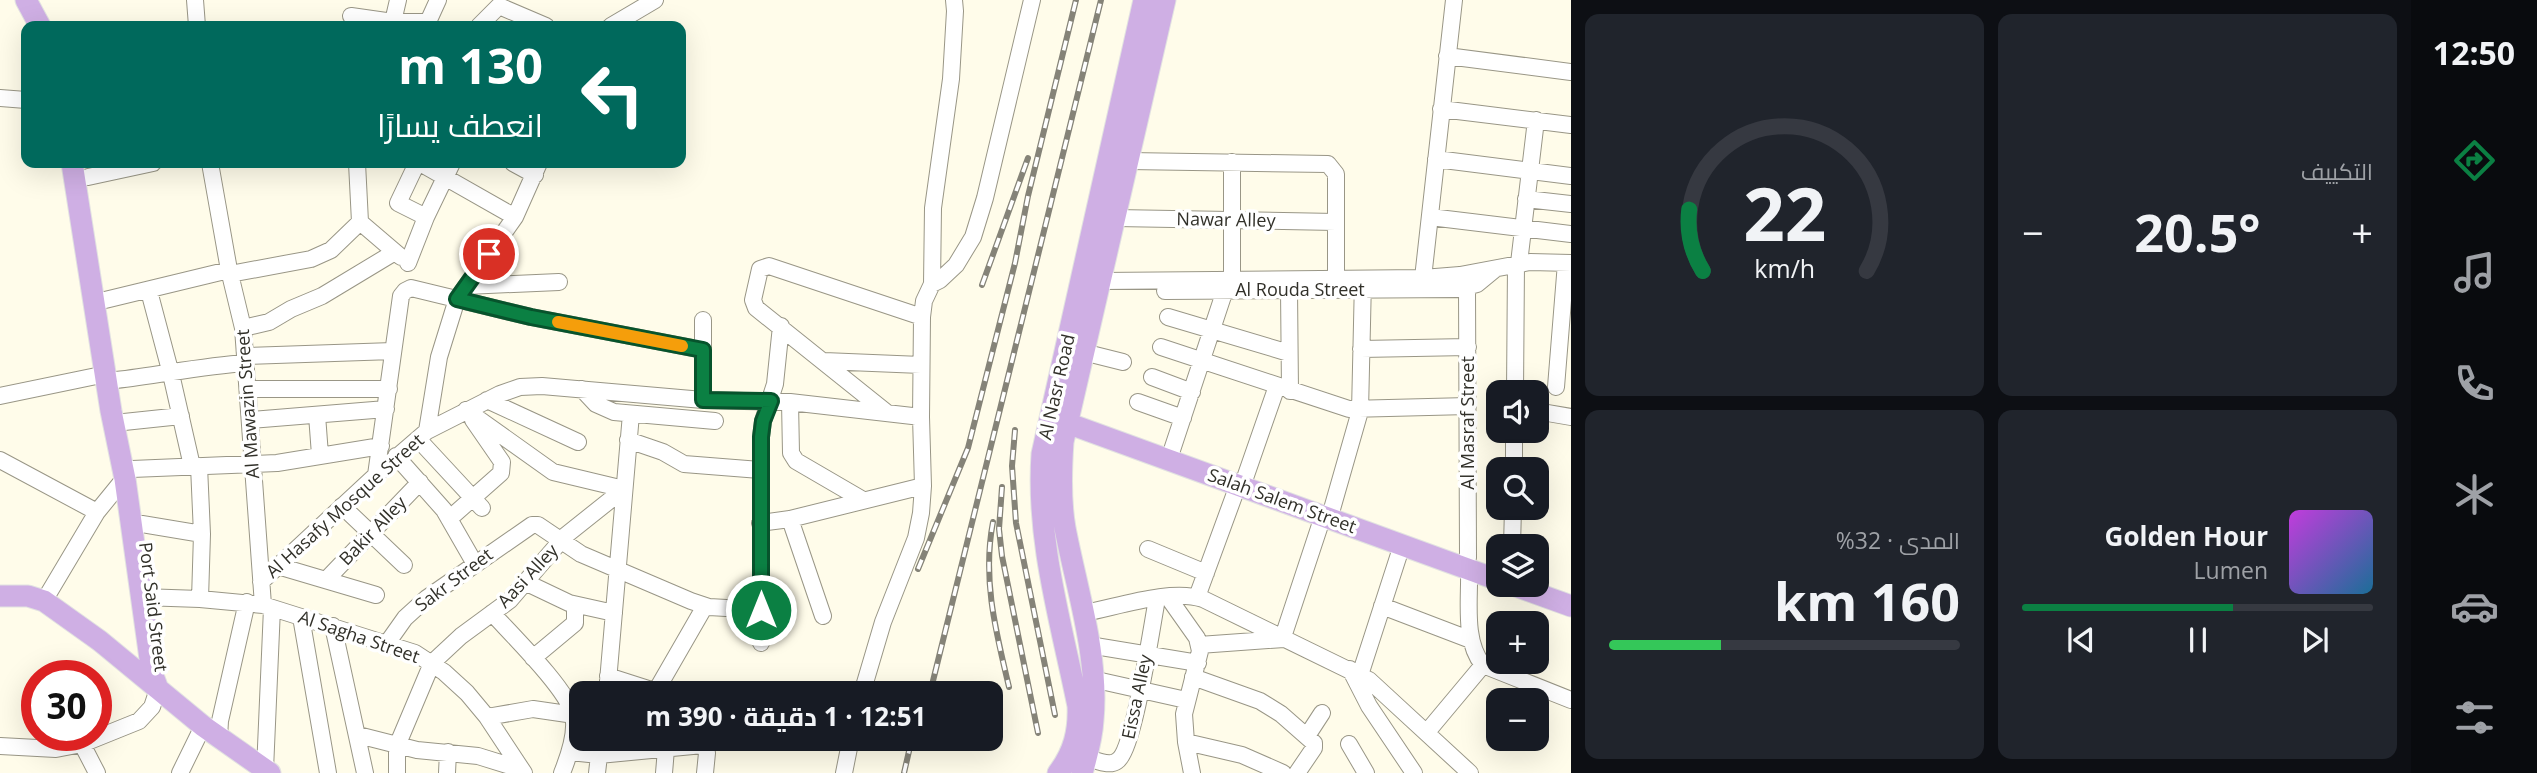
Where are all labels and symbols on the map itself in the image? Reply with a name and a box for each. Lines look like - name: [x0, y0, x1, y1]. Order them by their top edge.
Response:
- street label: Nawar Alley: [1176, 206, 1277, 232]
- pin: [459, 224, 519, 284]
- street label: Al Rouda Street: [1235, 277, 1365, 301]
- street label: Al Mawazin Street: [230, 329, 264, 480]
- street label: Al Nasr Road: [1032, 332, 1080, 442]
- street label: Al Masraf Street: [1455, 356, 1479, 490]
- street label: Al Hasafy Mosque Street: [260, 428, 429, 583]
- street label: Salah Salem Street: [1205, 462, 1360, 538]
- street label: Bakir Alley: [333, 490, 412, 570]
- street label: Aasi Alley: [492, 538, 564, 612]
- street label: Port Said Street: [134, 541, 174, 673]
- street label: Sakr Street: [410, 542, 497, 616]
- position arrow: [724, 573, 798, 647]
- street label: Al Sagha Street: [296, 604, 423, 668]
- street label: Eissa Alley: [1115, 651, 1157, 741]
- speed limit sign: 30: [21, 660, 112, 751]

